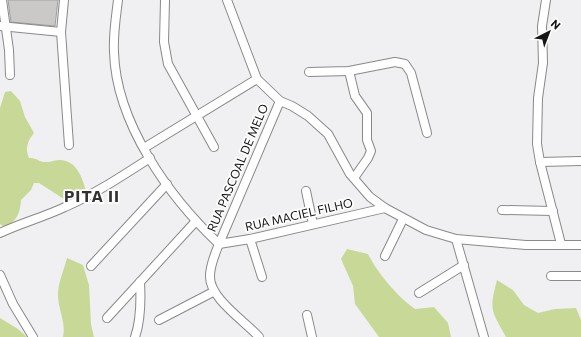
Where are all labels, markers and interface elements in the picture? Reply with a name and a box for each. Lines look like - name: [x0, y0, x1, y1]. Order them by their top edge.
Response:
- north arrow: [529, 12, 569, 52]
- text: N: [549, 17, 563, 32]
- street label: RUA PASCOAL DE MELO: [204, 101, 270, 234]
- district label: PITA II: [64, 186, 120, 205]
- street label: RUA MACIEL FILHO: [244, 195, 354, 233]

